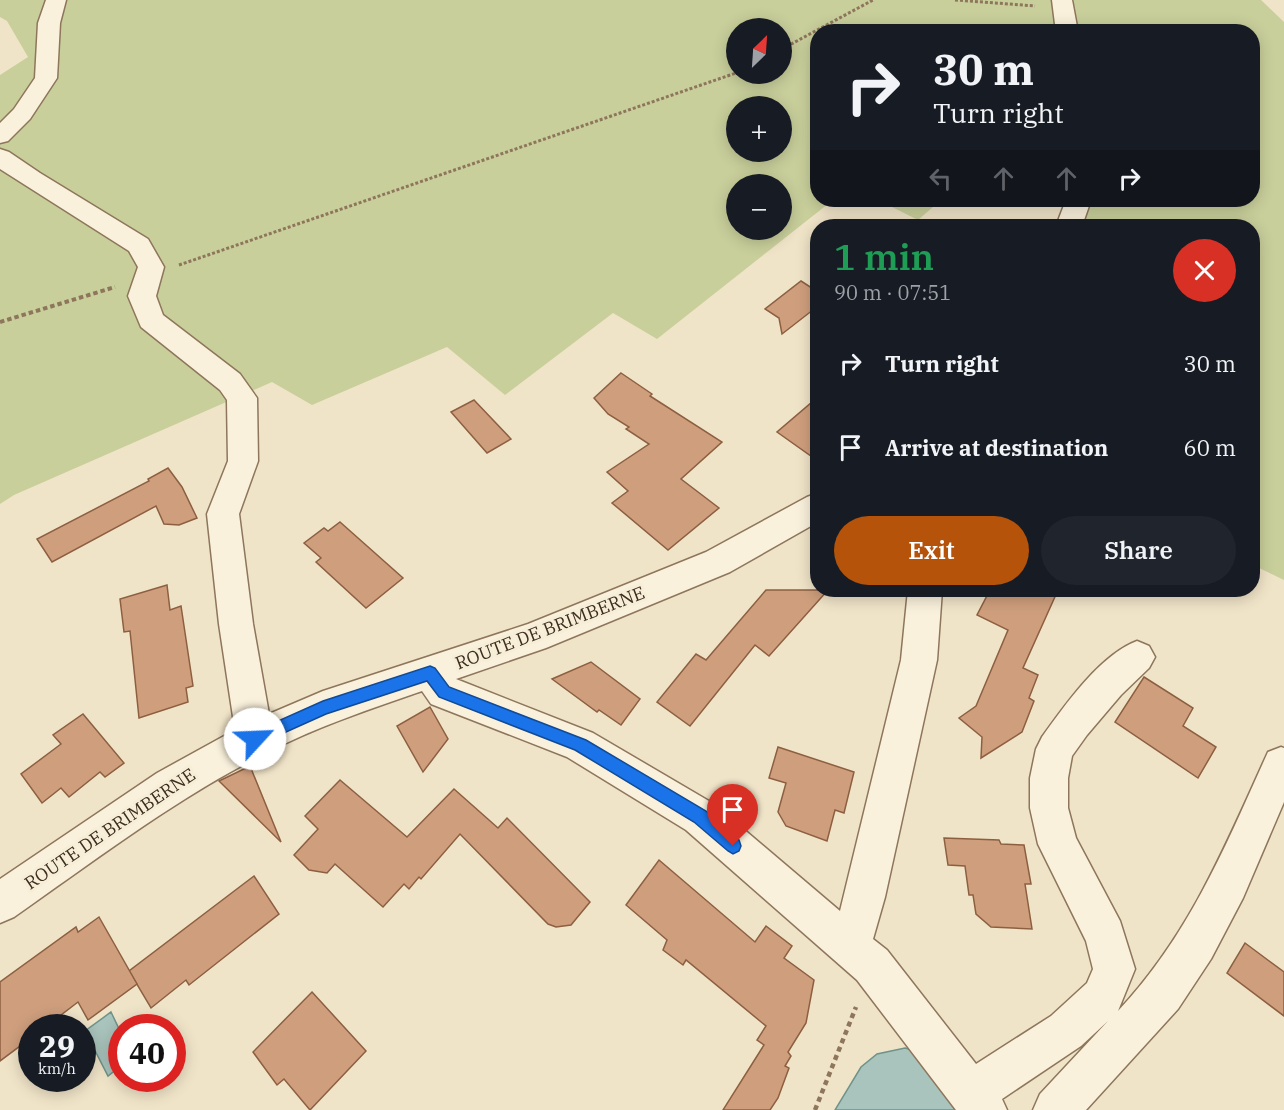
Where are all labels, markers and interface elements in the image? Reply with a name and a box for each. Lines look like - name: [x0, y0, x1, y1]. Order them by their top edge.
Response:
- north arrow: [726, 18, 792, 84]
- map controls: [726, 18, 792, 240]
- text: 30 m: [933, 42, 1034, 97]
- icon: right: [834, 48, 912, 126]
- text: Turn right: [933, 95, 1064, 130]
- button: +: [726, 96, 792, 162]
- icon: left: [924, 162, 957, 195]
- icon: ahead: [987, 162, 1020, 195]
- icon: ahead: [1050, 162, 1083, 195]
- icon: right: [1113, 162, 1146, 195]
- button: −: [726, 174, 792, 240]
- text: 1 min: [834, 233, 934, 280]
- button: close: [1173, 239, 1236, 302]
- text: 90 m · 07:51: [834, 279, 951, 306]
- icon: right: [834, 347, 867, 380]
- text: Turn right: [885, 349, 999, 378]
- text: 30 m: [1184, 349, 1236, 378]
- icon: arrive: [834, 431, 867, 464]
- text: Arrive at destination: [885, 433, 1108, 462]
- text: 60 m: [1184, 433, 1236, 462]
- button: Exit: [834, 516, 1029, 585]
- button: Share: [1041, 516, 1236, 585]
- street label: ROUTE DE BRIMBERNE: [452, 581, 648, 674]
- position arrow: [223, 707, 287, 771]
- street label: ROUTE DE BRIMBERNE: [20, 763, 200, 894]
- pin: [707, 784, 758, 846]
- icon: arrive: [716, 793, 749, 826]
- speed limit sign: 40: [108, 1014, 186, 1092]
- text: 29: [39, 1026, 75, 1065]
- text: km/h: [38, 1059, 76, 1078]

